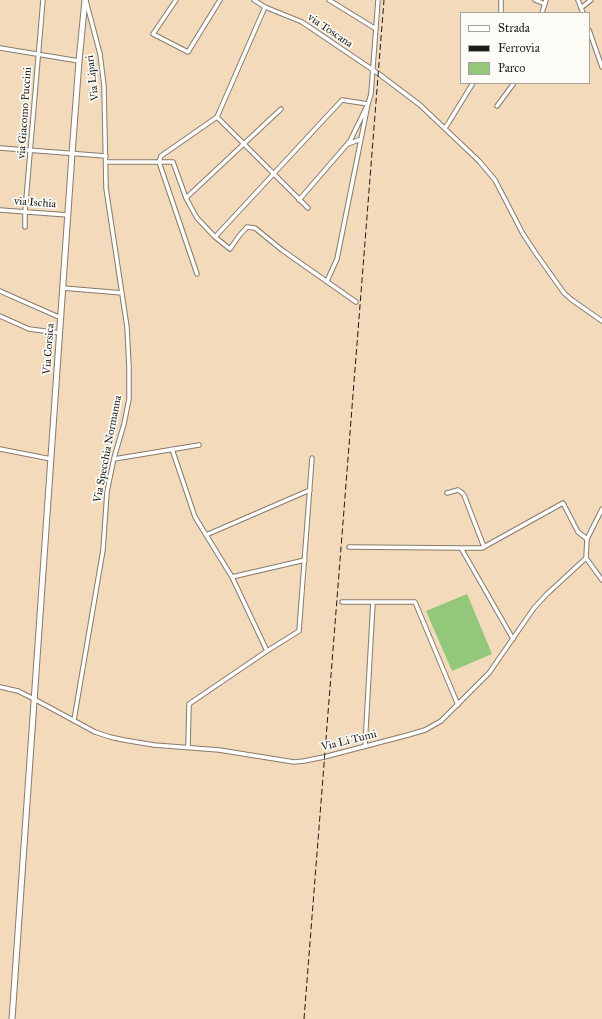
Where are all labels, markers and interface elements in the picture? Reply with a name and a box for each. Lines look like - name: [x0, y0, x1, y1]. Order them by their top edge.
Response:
- street label: via Toscana: [305, 11, 355, 51]
- legend: [460, 12, 590, 84]
- text: Strada: [498, 21, 530, 35]
- text: Ferrovia: [498, 41, 540, 55]
- street label: Via Lipari: [84, 54, 102, 102]
- text: Parco: [498, 61, 525, 75]
- street label: via Giacomo Puccini: [15, 67, 35, 159]
- street label: via Ischia: [13, 195, 57, 211]
- street label: Via Corsica: [41, 323, 57, 375]
- street label: Via Specchia Normanna: [91, 394, 125, 504]
- street label: Via Li Tumi: [320, 728, 378, 754]

